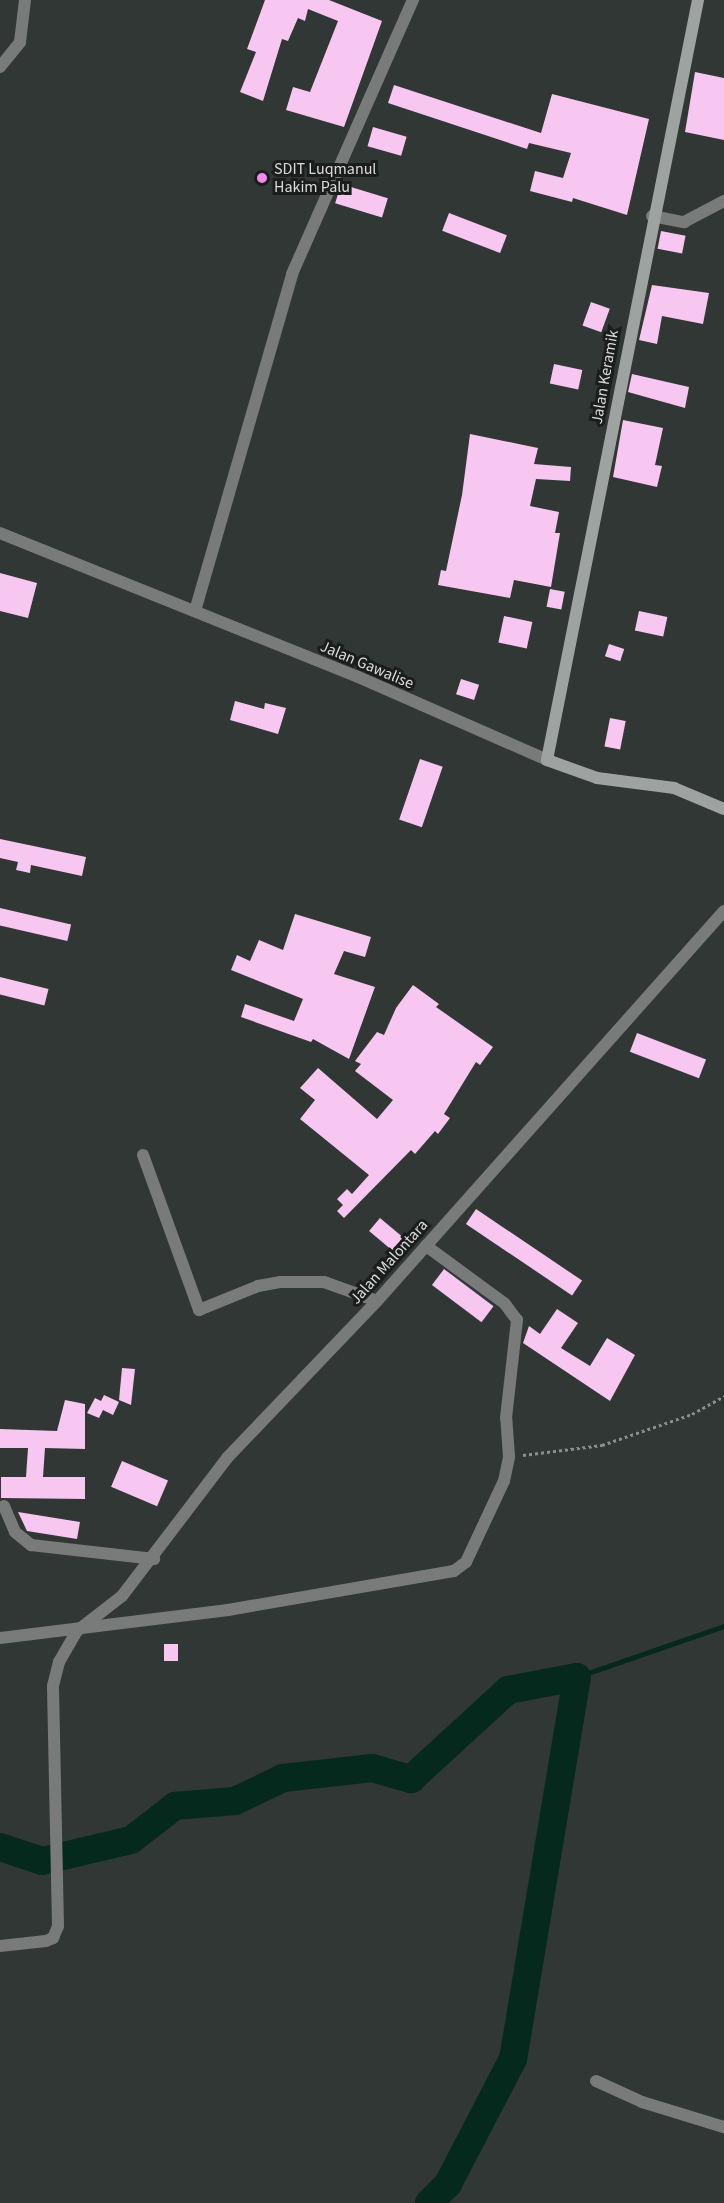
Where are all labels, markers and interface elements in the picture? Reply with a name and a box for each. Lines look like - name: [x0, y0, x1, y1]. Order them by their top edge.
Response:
- place label: SDIT Luqmanul Hakim Palu: [274, 159, 376, 197]
- marker: SDIT Luqmanul Hakim Palu: [255, 171, 269, 185]
- street label: Jalan Keramik: [587, 328, 623, 426]
- street label: Jalan Gawalise: [317, 637, 417, 693]
- street label: Jalan Malontara: [346, 1216, 432, 1308]

